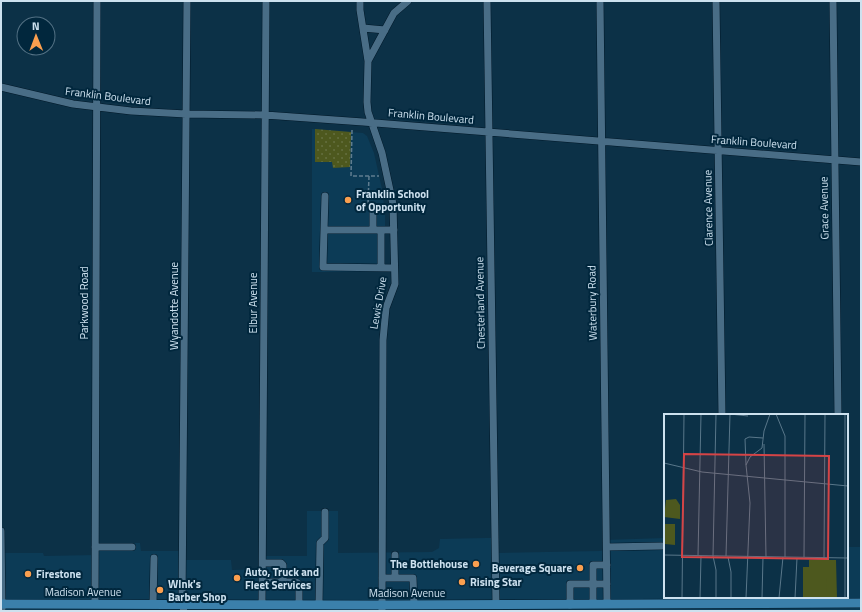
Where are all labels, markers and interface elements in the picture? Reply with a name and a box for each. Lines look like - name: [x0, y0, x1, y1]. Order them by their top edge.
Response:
- north arrow: [16, 16, 56, 56]
- text: N: [32, 18, 40, 34]
- street label: Franklin Boulevard: [64, 83, 152, 109]
- street label: Franklin Boulevard: [387, 104, 475, 128]
- street label: Franklin Boulevard: [711, 131, 798, 153]
- street label: Clarence Avenue: [699, 169, 717, 246]
- street label: Grace Avenue: [815, 176, 833, 240]
- place label: Franklin School of Opportunity: [356, 186, 429, 215]
- marker: Franklin School of Opportunity: [343, 195, 353, 205]
- street label: Chesterland Avenue: [471, 256, 489, 349]
- street label: Wyandotte Avenue: [166, 262, 182, 350]
- street label: Waterbury Road: [583, 265, 601, 341]
- street label: Parkwood Road: [76, 266, 92, 340]
- street label: Elbur Avenue: [245, 272, 261, 333]
- street label: Lewis Drive: [366, 275, 391, 331]
- inset map: [664, 414, 848, 598]
- place label: The Bottlehouse: [390, 556, 468, 572]
- marker: The Bottlehouse: [471, 559, 481, 569]
- place label: Beverage Square: [492, 560, 572, 576]
- marker: Beverage Square: [575, 563, 585, 573]
- place label: Auto, Truck and Fleet Services: [245, 564, 319, 593]
- place label: Firestone: [36, 566, 82, 582]
- marker: Firestone: [23, 569, 33, 579]
- marker: Auto, Truck and Fleet Services: [232, 573, 242, 583]
- place label: Rising Star: [470, 574, 522, 590]
- place label: WInk's Barber Shop: [168, 576, 226, 605]
- marker: Rising Star: [457, 577, 467, 587]
- street label: Madison Avenue: [45, 584, 122, 600]
- marker: WInk's Barber Shop: [155, 585, 165, 595]
- street label: Madison Avenue: [369, 585, 446, 601]

